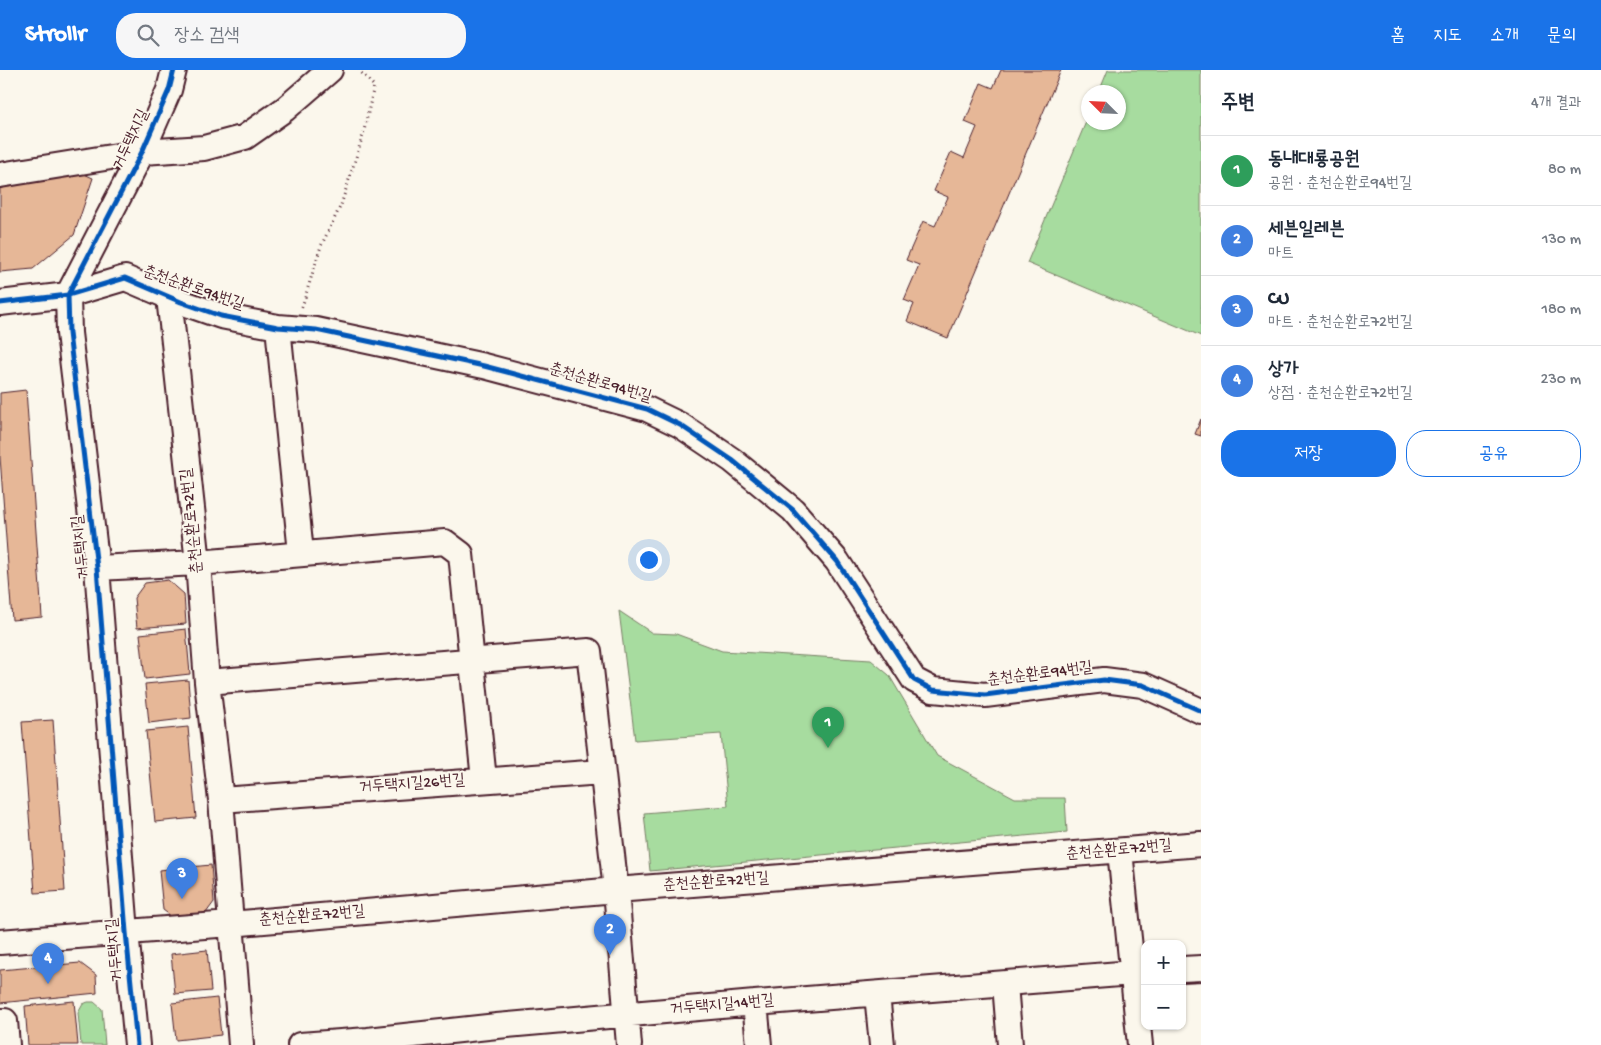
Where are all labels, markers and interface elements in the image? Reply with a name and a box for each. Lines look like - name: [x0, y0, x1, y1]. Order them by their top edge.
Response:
- search box: [116, 13, 466, 58]
- text: Strollr: [25, 21, 86, 50]
- icon: search: [134, 21, 162, 49]
- text: 장소 검색: [174, 25, 240, 48]
- text: 홈: [1391, 26, 1405, 47]
- text: 지도: [1433, 26, 1462, 47]
- text: 소개: [1490, 26, 1519, 47]
- text: 문의: [1547, 26, 1576, 47]
- north arrow: [1081, 85, 1126, 130]
- text: 주변: [1221, 92, 1255, 117]
- text: 4개 결과: [1531, 95, 1581, 114]
- street label: 거두택지길: [110, 107, 154, 173]
- text: 동내대룡공원: [1268, 149, 1360, 172]
- text: 1: [1234, 161, 1240, 180]
- text: 80 m: [1548, 161, 1581, 180]
- text: 공원 · 춘천순환로94번길: [1268, 175, 1412, 194]
- text: 세븐일레븐: [1268, 219, 1344, 242]
- text: 2: [1233, 231, 1241, 250]
- text: 130 m: [1542, 231, 1581, 250]
- text: 마트: [1268, 245, 1294, 264]
- street label: 춘천순환로94번길: [140, 262, 247, 315]
- text: CU: [1268, 288, 1289, 311]
- text: 3: [1233, 301, 1241, 320]
- text: 180 m: [1542, 301, 1581, 320]
- text: 마트 · 춘천순환로72번길: [1268, 314, 1413, 333]
- street label: 춘천순환로94번길: [547, 359, 654, 408]
- text: 상가: [1268, 359, 1299, 382]
- text: 4: [1233, 371, 1241, 390]
- text: 230 m: [1541, 371, 1581, 390]
- text: 상점 · 춘천순환로72번길: [1268, 385, 1413, 404]
- button: 저장: [1221, 430, 1396, 477]
- button: 공유: [1406, 430, 1581, 477]
- street label: 춘천순환로72번길: [177, 467, 208, 575]
- street label: 거두택지길: [69, 514, 95, 580]
- your location: [636, 547, 662, 573]
- street label: 춘천순환로94번길: [986, 658, 1094, 691]
- pin: 1: [812, 707, 844, 748]
- street label: 거두택지길26번길: [358, 772, 466, 798]
- street label: 춘천순환로72번길: [1065, 836, 1173, 865]
- pin: 3: [166, 858, 198, 899]
- street label: 춘천순환로72번길: [662, 869, 770, 896]
- street label: 춘천순환로72번길: [258, 902, 366, 931]
- pin: 2: [594, 914, 626, 955]
- street label: 거두택지길: [104, 917, 128, 983]
- map controls: [1141, 940, 1186, 1030]
- button: +: [1141, 940, 1186, 985]
- pin: 4: [32, 943, 64, 984]
- button: −: [1141, 985, 1186, 1030]
- street label: 거두택지길14번길: [669, 992, 775, 1020]

